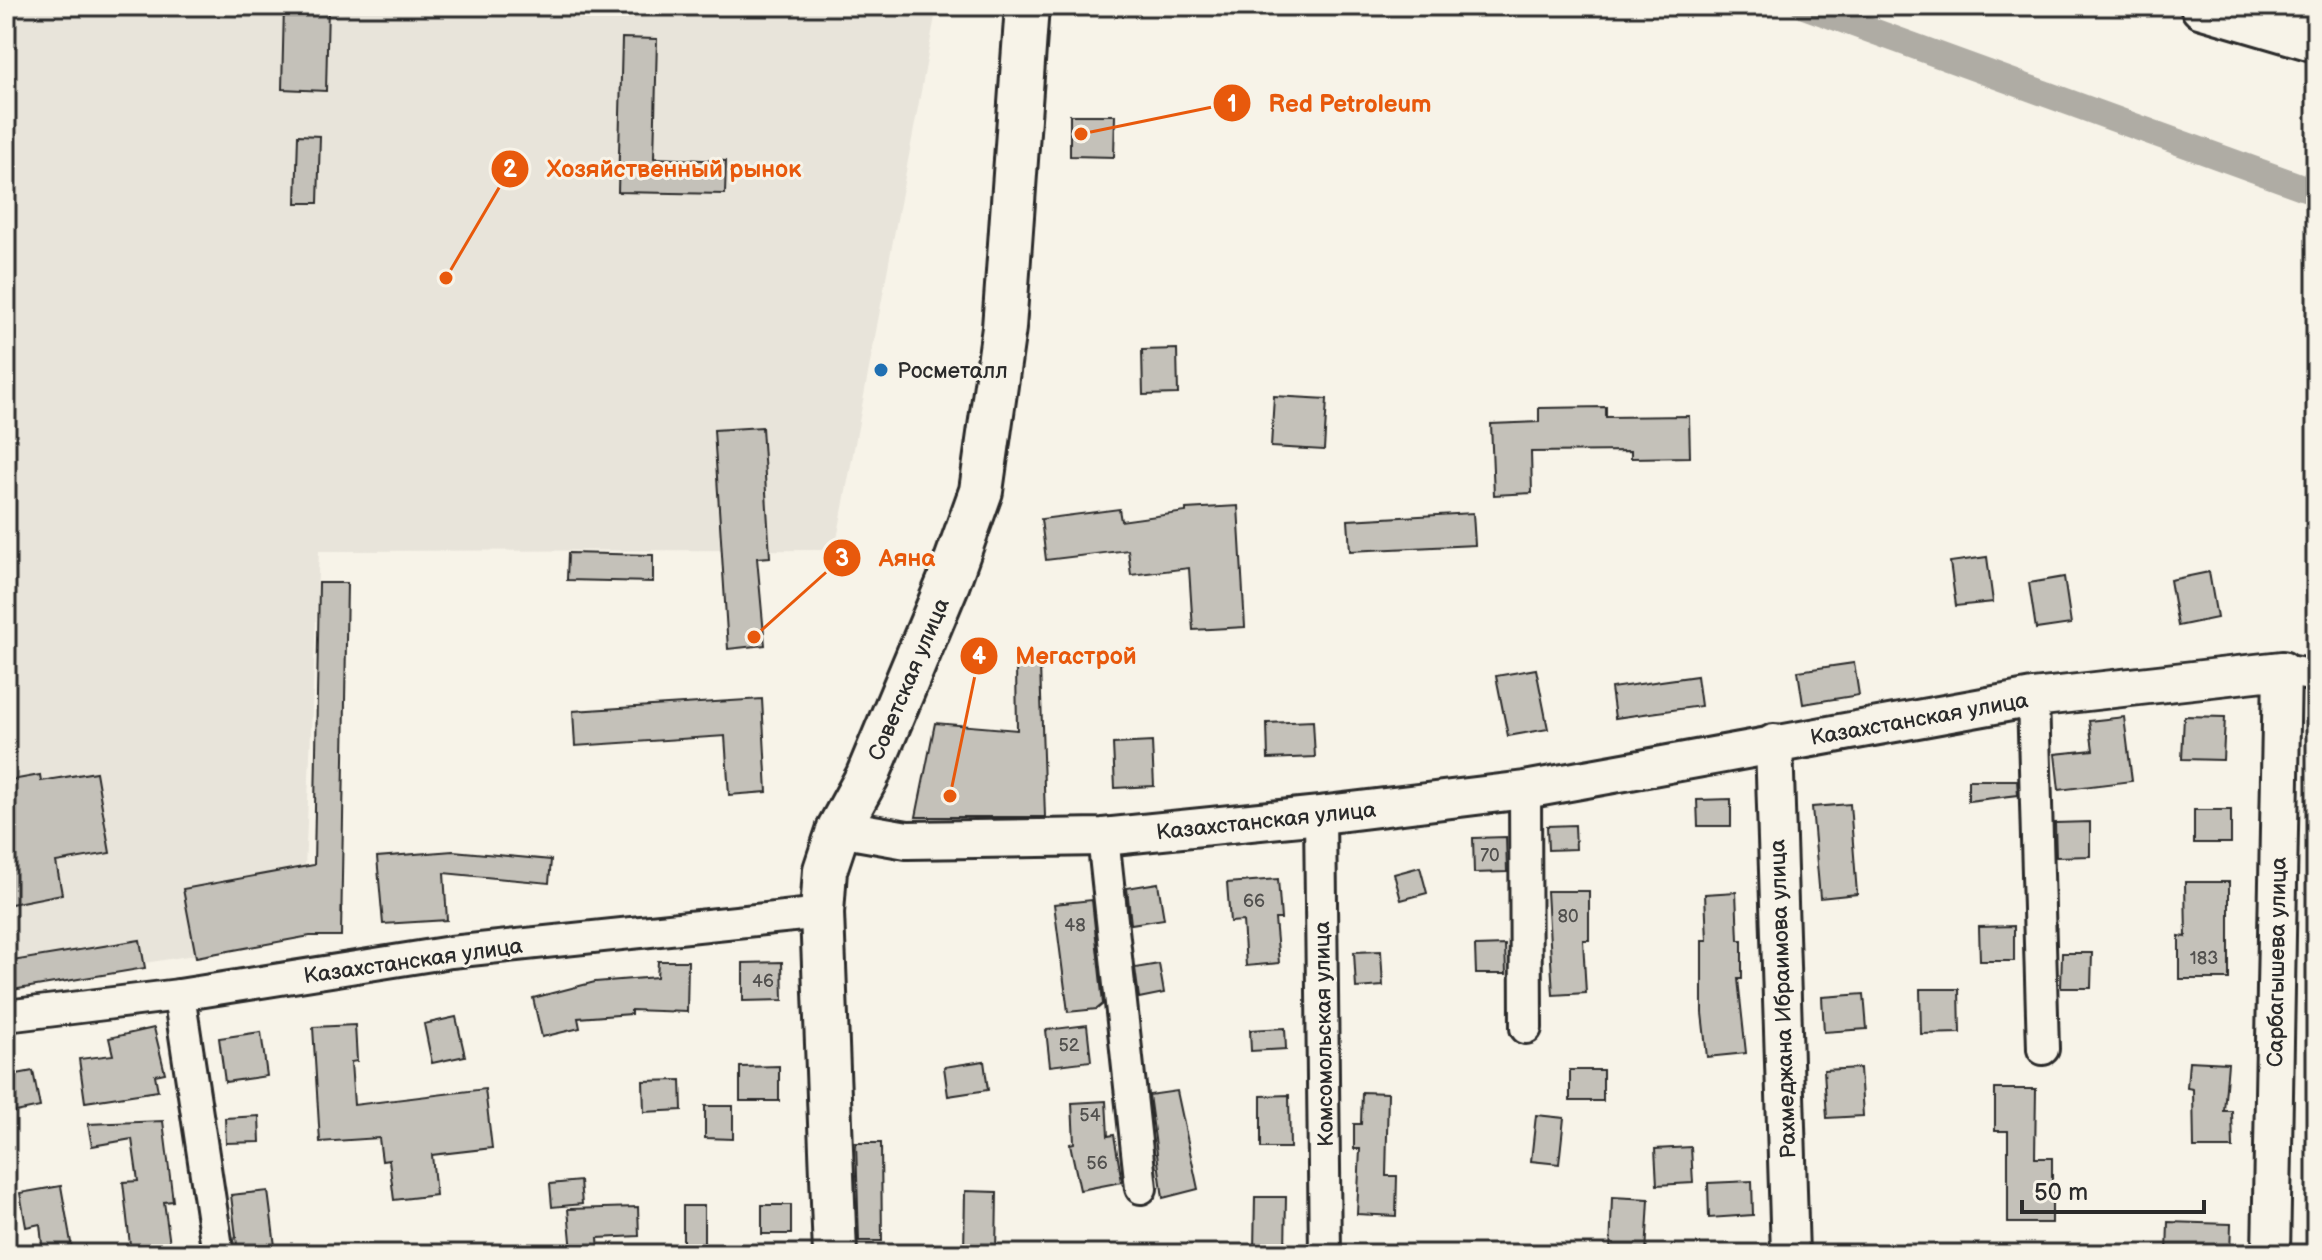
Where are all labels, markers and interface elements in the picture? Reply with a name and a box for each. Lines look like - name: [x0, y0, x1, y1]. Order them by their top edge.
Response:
- callout: Red Petroleum: [1212, 79, 1447, 127]
- text: 1: [1227, 90, 1237, 119]
- text: Red Petroleum: [1269, 90, 1431, 119]
- callout: Хозяйственный рынок: [490, 145, 817, 193]
- text: 2: [503, 155, 518, 184]
- text: Хозяйственный рынок: [546, 155, 802, 184]
- place label: Росметалл: [897, 358, 1008, 385]
- marker: Росметалл: [872, 361, 890, 379]
- callout: Аяна: [822, 534, 951, 582]
- text: 3: [835, 544, 849, 573]
- text: Аяна: [878, 544, 936, 573]
- street label: Советская улица: [863, 594, 956, 765]
- callout: Мегастрой: [959, 632, 1152, 680]
- text: 4: [972, 642, 986, 671]
- text: Мегастрой: [1015, 642, 1137, 671]
- street label: Казахстанская улица: [1808, 687, 2030, 752]
- street label: Казахстанская улица: [1155, 797, 1377, 846]
- street label: Рахмеджана Ибраимова улица: [1764, 839, 1803, 1159]
- house number: 70: [1480, 845, 1500, 866]
- street label: Сарбагышева улица: [2262, 857, 2293, 1067]
- house number: 66: [1243, 891, 1265, 912]
- house number: 80: [1557, 906, 1579, 927]
- house number: 48: [1064, 915, 1086, 936]
- street label: Комсомольская улица: [1309, 921, 1340, 1147]
- street label: Казахстанская улица: [302, 933, 524, 990]
- house number: 183: [2190, 948, 2218, 969]
- house number: 46: [752, 971, 774, 992]
- house number: 52: [1059, 1035, 1080, 1056]
- house number: 54: [1079, 1105, 1101, 1126]
- house number: 56: [1086, 1153, 1108, 1174]
- scale bar: [2022, 1164, 2204, 1214]
- text: 50 m: [2034, 1178, 2088, 1207]

